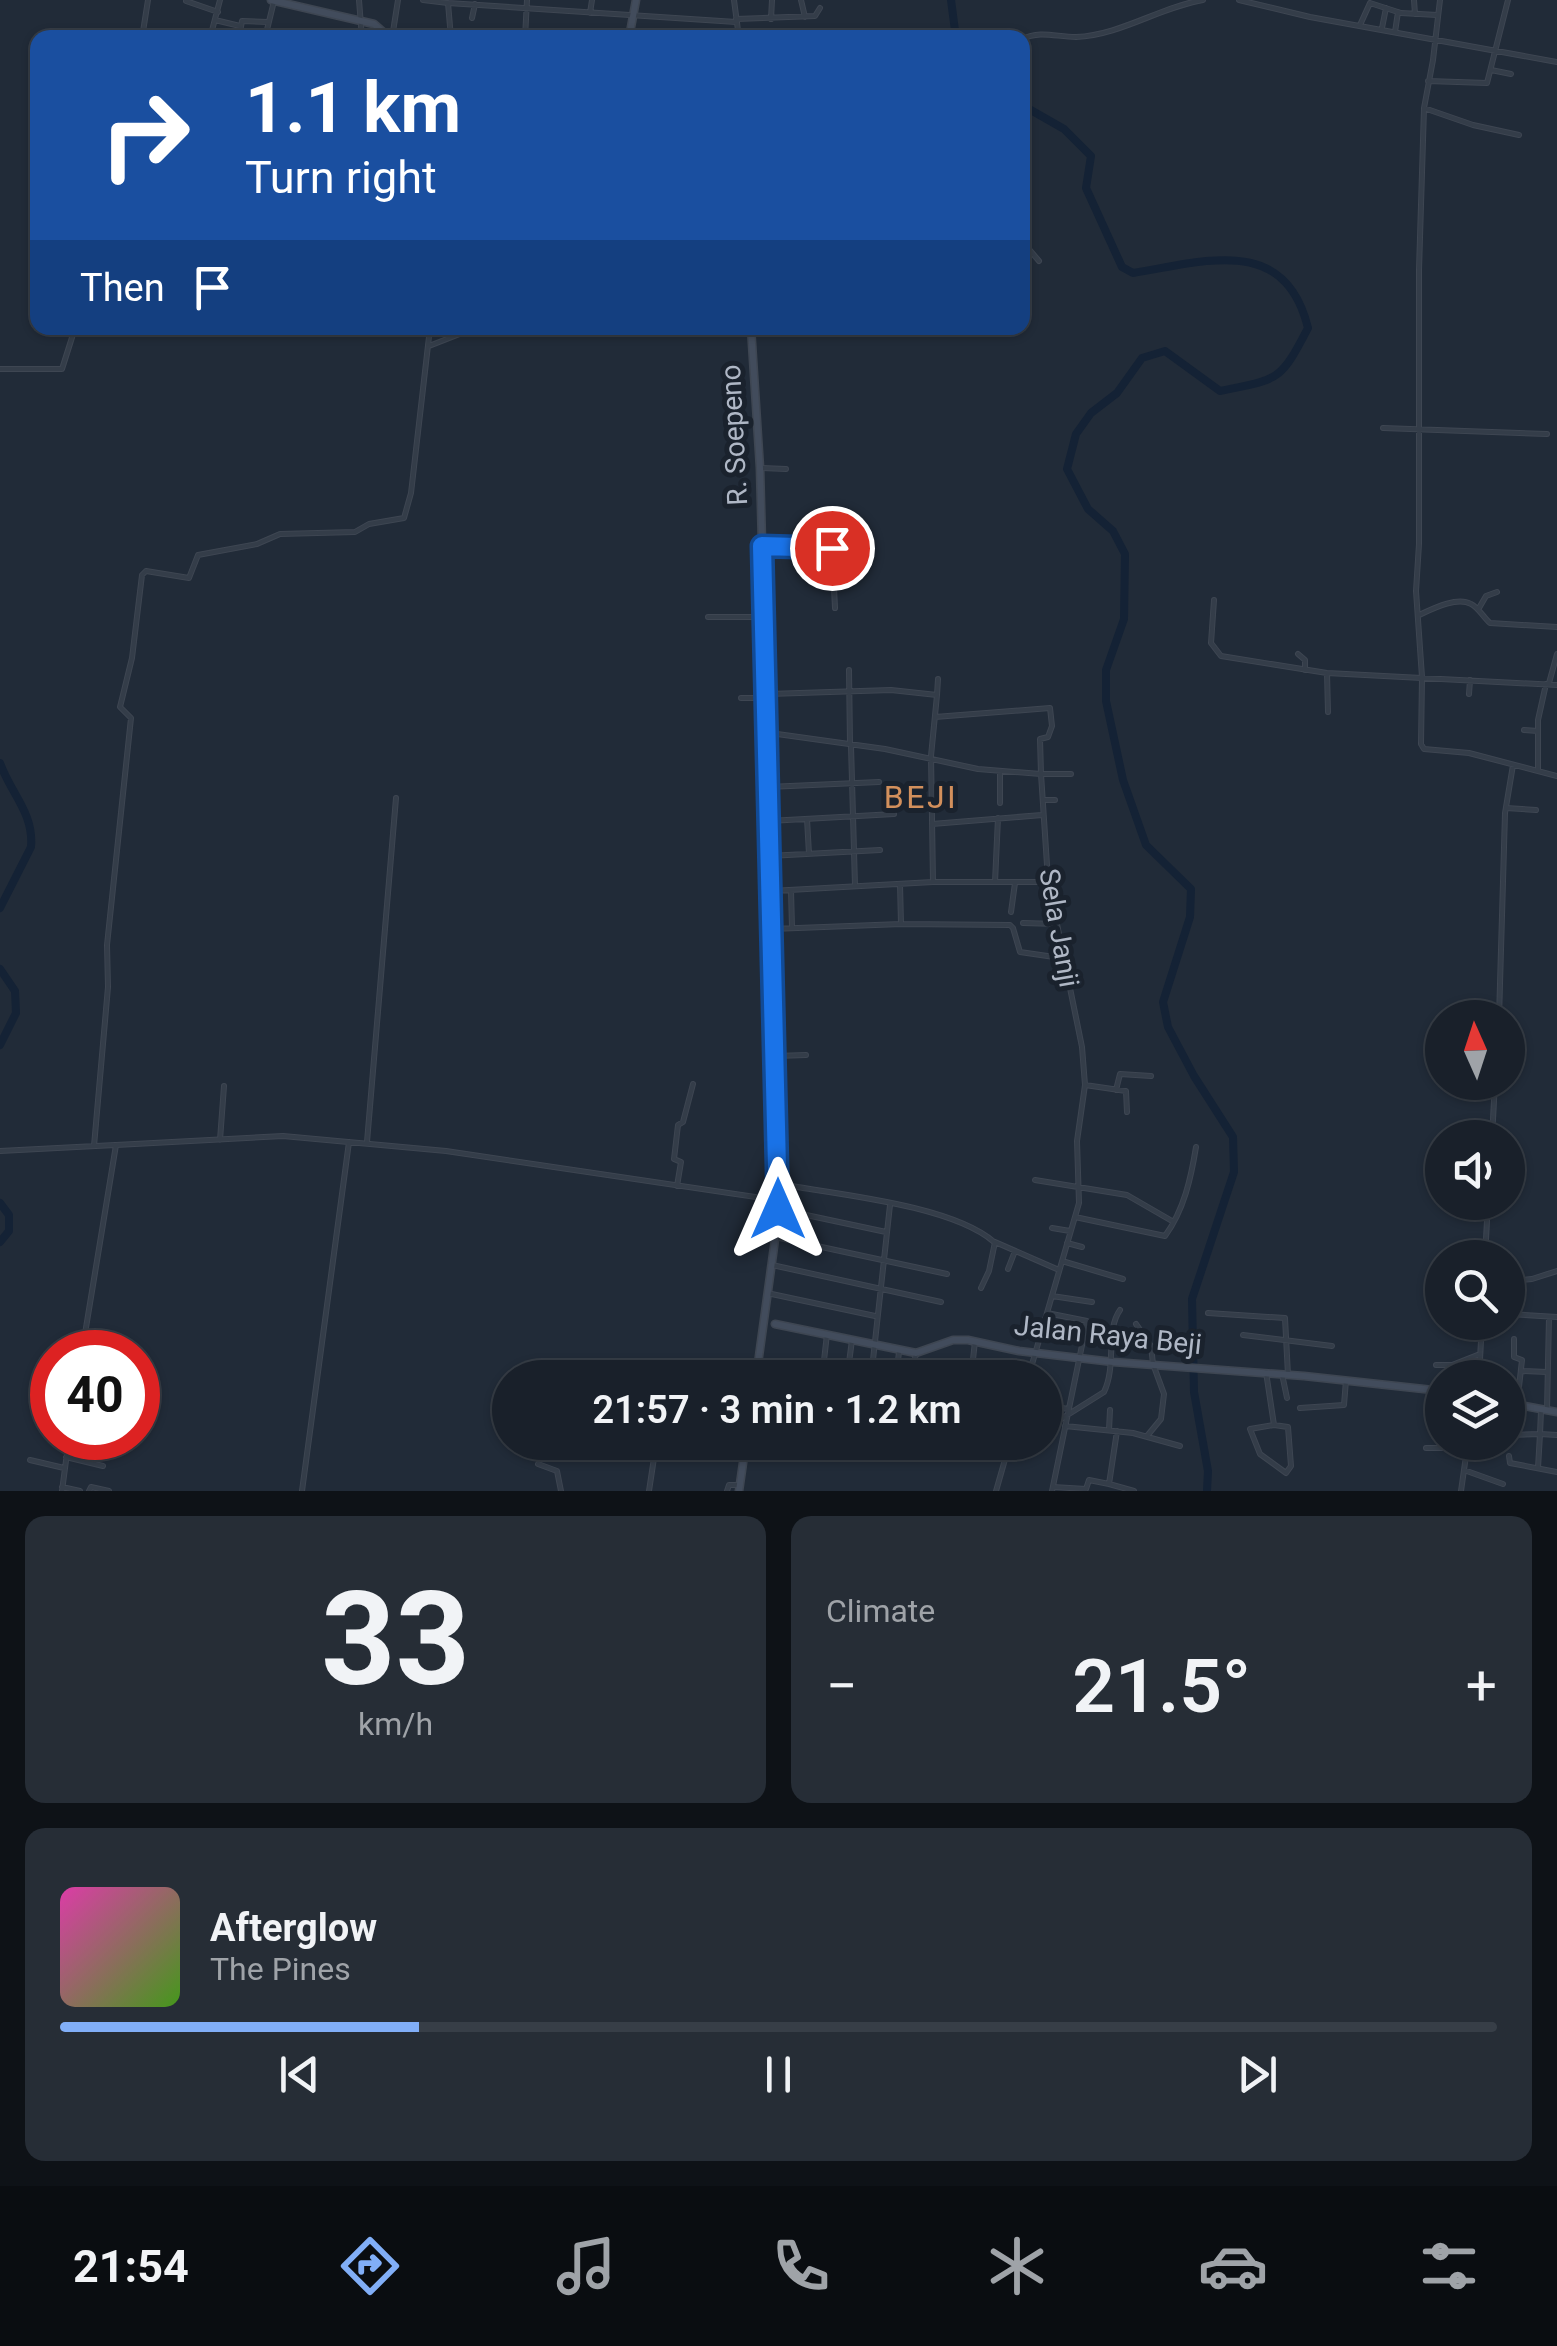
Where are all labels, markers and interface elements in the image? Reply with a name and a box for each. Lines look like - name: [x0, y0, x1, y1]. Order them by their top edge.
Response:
- text: 1.1 km: [245, 67, 461, 149]
- icon: right: [80, 70, 210, 200]
- text: Turn right: [245, 151, 437, 204]
- icon: arrive: [185, 260, 240, 315]
- text: Then: [80, 266, 165, 310]
- street label: R. Soepeno: [714, 364, 754, 506]
- pin: [790, 506, 875, 591]
- icon: arrive: [805, 521, 860, 576]
- district label: BEJI: [884, 778, 958, 816]
- street label: Sela Janji: [1032, 866, 1086, 990]
- north arrow: [1425, 1000, 1525, 1100]
- map controls: [1425, 1000, 1525, 1460]
- button: sound: [1425, 1120, 1525, 1220]
- position arrow: [726, 1157, 830, 1261]
- button: search: [1425, 1240, 1525, 1340]
- street label: Jalan Raya Beji: [1013, 1309, 1203, 1361]
- speed limit sign: 40: [30, 1330, 160, 1460]
- button: layers: [1425, 1360, 1525, 1460]
- text: 21:57 · 3 min · 1.2 km: [592, 1388, 962, 1432]
- text: 33: [321, 1563, 470, 1716]
- text: Climate: [826, 1592, 935, 1630]
- text: 21.5°: [1072, 1642, 1251, 1730]
- text: −: [826, 1654, 857, 1718]
- text: +: [1466, 1654, 1497, 1718]
- text: km/h: [358, 1705, 433, 1743]
- text: Afterglow: [210, 1906, 377, 1950]
- text: The Pines: [210, 1950, 351, 1988]
- icon: previous: [272, 2047, 327, 2102]
- icon: pause: [751, 2047, 806, 2102]
- icon: next: [1230, 2047, 1285, 2102]
- icon: directions: [335, 2231, 405, 2301]
- icon: music: [551, 2231, 621, 2301]
- icon: phone: [766, 2231, 836, 2301]
- icon: climate: [982, 2231, 1052, 2301]
- icon: car: [1198, 2231, 1268, 2301]
- icon: filters: [1414, 2231, 1484, 2301]
- text: 21:54: [73, 2240, 189, 2293]

